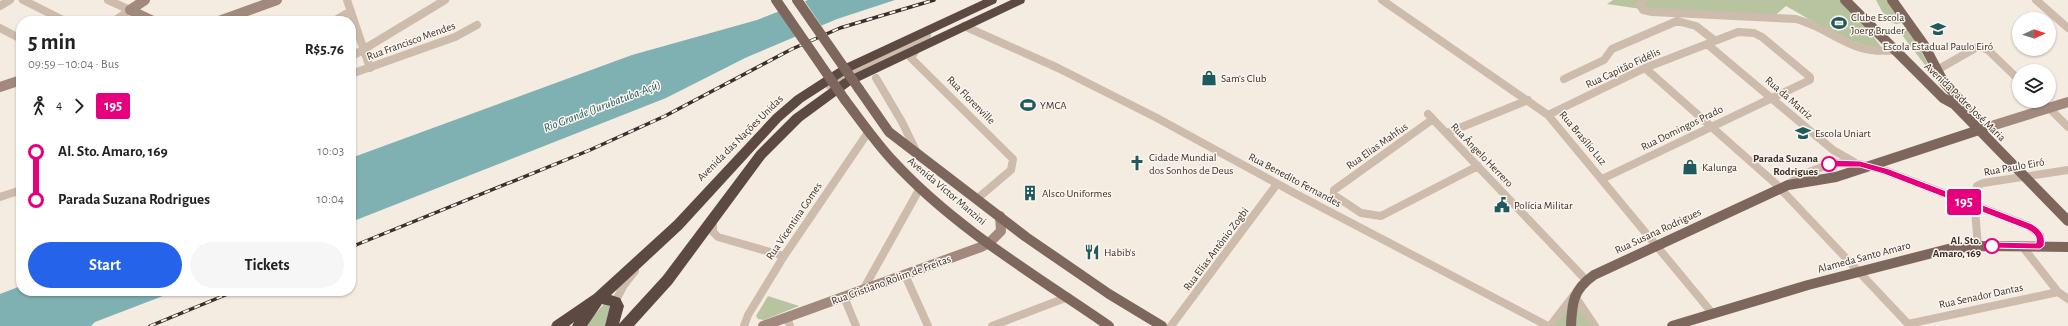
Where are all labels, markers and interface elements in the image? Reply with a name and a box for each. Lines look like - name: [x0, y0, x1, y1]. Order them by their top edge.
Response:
- place label: Clube Escola Joerg Bruder: [1851, 12, 1905, 36]
- north arrow: [2012, 12, 2056, 56]
- map controls: [2012, 12, 2056, 108]
- sports icon: Clube Escola Joerg Bruder: [1830, 14, 1848, 32]
- street label: Rua Francisco Mendes: [365, 20, 457, 62]
- school or university icon: Escola Estadual Paulo Eiró: [1929, 20, 1947, 38]
- text: 5 min: [28, 31, 76, 53]
- place label: Escola Estadual Paulo Eiró: [1883, 41, 1993, 52]
- text: R$5.76: [305, 42, 344, 57]
- street label: Rua Capitão Fidélis: [1584, 46, 1662, 90]
- text: 09:59 – 10:04 · Bus: [28, 58, 119, 71]
- street label: Avenida Padre José Maria: [1922, 61, 2008, 143]
- button: layers: [2012, 64, 2056, 108]
- shop icon: Sam's Club: [1200, 69, 1218, 87]
- place label: Sam's Club: [1221, 73, 1267, 84]
- street label: Rua Florenville: [945, 74, 997, 126]
- street label: Rua da Matriz: [1763, 75, 1815, 122]
- water label: Rio Grande (Jurubatuba-Açú): [542, 78, 662, 134]
- street label: Avenida das Nações Unidas: [695, 93, 785, 183]
- icon: walk: [28, 95, 50, 117]
- icon: forward: [68, 95, 90, 117]
- sports icon: YMCA: [1019, 96, 1037, 114]
- text: 4: [56, 99, 62, 112]
- text: 195: [104, 99, 122, 113]
- place label: YMCA: [1040, 100, 1067, 111]
- street label: Rua Domingos Prado: [1639, 103, 1725, 153]
- street label: Rua Brasílio Luz: [1557, 109, 1609, 167]
- street label: Rua Elias Mahfus: [1344, 121, 1410, 171]
- street label: Rua Ângelo Herrero: [1449, 121, 1515, 189]
- school or university icon: Escola Uniart: [1794, 124, 1812, 142]
- place label: Escola Uniart: [1815, 128, 1871, 139]
- text: Al. Sto. Amaro, 169: [58, 144, 168, 159]
- text: 10:03: [317, 145, 344, 158]
- street label: Rua Benedito Fernandes: [1247, 151, 1343, 209]
- place label: Cidade Mundial dos Sonhos de Deus: [1149, 152, 1233, 176]
- place label: Parada Suzana Rodrigues: [1753, 153, 1819, 177]
- church icon: Cidade Mundial dos Sonhos de Deus: [1128, 154, 1146, 172]
- street label: Avenida Víctor Manzini: [906, 155, 988, 227]
- marker: Parada Suzana Rodrigues: [1821, 156, 1837, 172]
- street label: Rua Paulo Eiró: [1983, 156, 2045, 178]
- shop icon: Kalunga: [1681, 158, 1699, 176]
- place label: Kalunga: [1702, 162, 1737, 173]
- street label: Rua Vicentina Gomes: [764, 180, 824, 262]
- building icon: Alsco Uniformes: [1021, 184, 1039, 202]
- place label: Alsco Uniformes: [1042, 188, 1112, 199]
- line badge: 195: [1941, 189, 1987, 215]
- text: Parada Suzana Rodrigues: [58, 192, 210, 207]
- text: 10:04: [317, 193, 344, 206]
- text: 195: [1955, 195, 1973, 209]
- public building icon: Polícia Militar: [1493, 196, 1511, 214]
- place label: Polícia Militar: [1514, 200, 1573, 211]
- street label: Rua Elias Antônio Zogbi: [1181, 205, 1251, 293]
- street label: Rua Susana Rodrigues: [1613, 206, 1703, 256]
- place label: Al. Sto. Amaro, 169: [1933, 235, 1981, 259]
- marker: Al. Sto. Amaro, 169: [1984, 238, 2000, 254]
- street label: Alameda Santo Amaro: [1816, 239, 1912, 275]
- button: Start: [28, 242, 182, 288]
- button: Tickets: [190, 242, 344, 288]
- restaurant icon: Habib's: [1083, 243, 1101, 261]
- place label: Habib's: [1104, 247, 1136, 258]
- street label: Rua Cristiano Rolim de Freitas: [830, 253, 952, 307]
- street label: Rua Senador Dantas: [1938, 282, 2024, 310]

